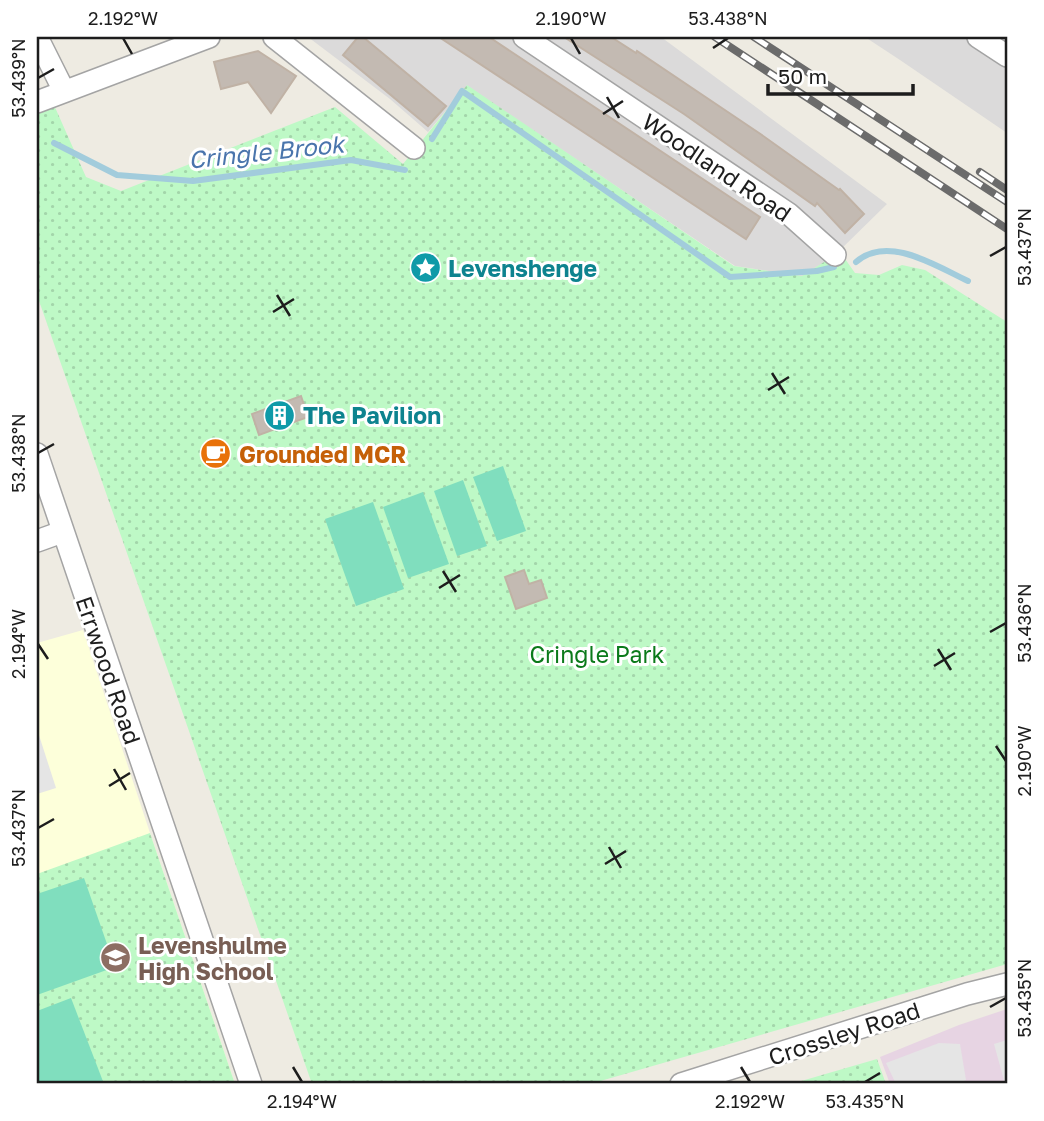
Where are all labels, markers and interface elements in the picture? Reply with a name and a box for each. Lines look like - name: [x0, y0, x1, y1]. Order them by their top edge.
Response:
- text: 2.192°W: [88, 7, 158, 29]
- text: 2.190°W: [536, 7, 606, 29]
- text: 53.438°N: [688, 7, 768, 29]
- text: 53.439°N: [7, 38, 29, 118]
- scale bar: [768, 52, 913, 96]
- text: 50 m: [778, 63, 827, 89]
- street label: Woodland Road: [637, 107, 797, 227]
- water label: Cringle Brook: [187, 128, 348, 175]
- text: 53.437°N: [1013, 208, 1035, 286]
- place icon: Levenshenge: [408, 251, 442, 285]
- place label: Levenshenge: [448, 254, 597, 282]
- building icon: The Pavilion: [263, 398, 297, 432]
- place label: The Pavilion: [303, 401, 441, 429]
- text: 53.438°N: [7, 413, 29, 493]
- cafe icon: Grounded MCR: [199, 437, 233, 471]
- place label: Grounded MCR: [239, 440, 406, 468]
- text: 53.436°N: [1013, 583, 1035, 663]
- street label: Errwood Road: [71, 592, 147, 748]
- text: 2.194°W: [7, 609, 29, 679]
- park label: Cringle Park: [529, 640, 665, 668]
- text: 2.190°W: [1013, 726, 1035, 796]
- text: 53.437°N: [7, 789, 29, 867]
- place label: Levenshulme High School: [138, 931, 287, 985]
- school or university icon: Levenshulme High School: [98, 941, 132, 975]
- text: 53.435°N: [1013, 958, 1035, 1038]
- street label: Crossley Road: [765, 995, 923, 1071]
- text: 2.194°W: [267, 1090, 337, 1112]
- text: 2.192°W: [715, 1090, 785, 1112]
- text: 53.435°N: [825, 1090, 905, 1112]

